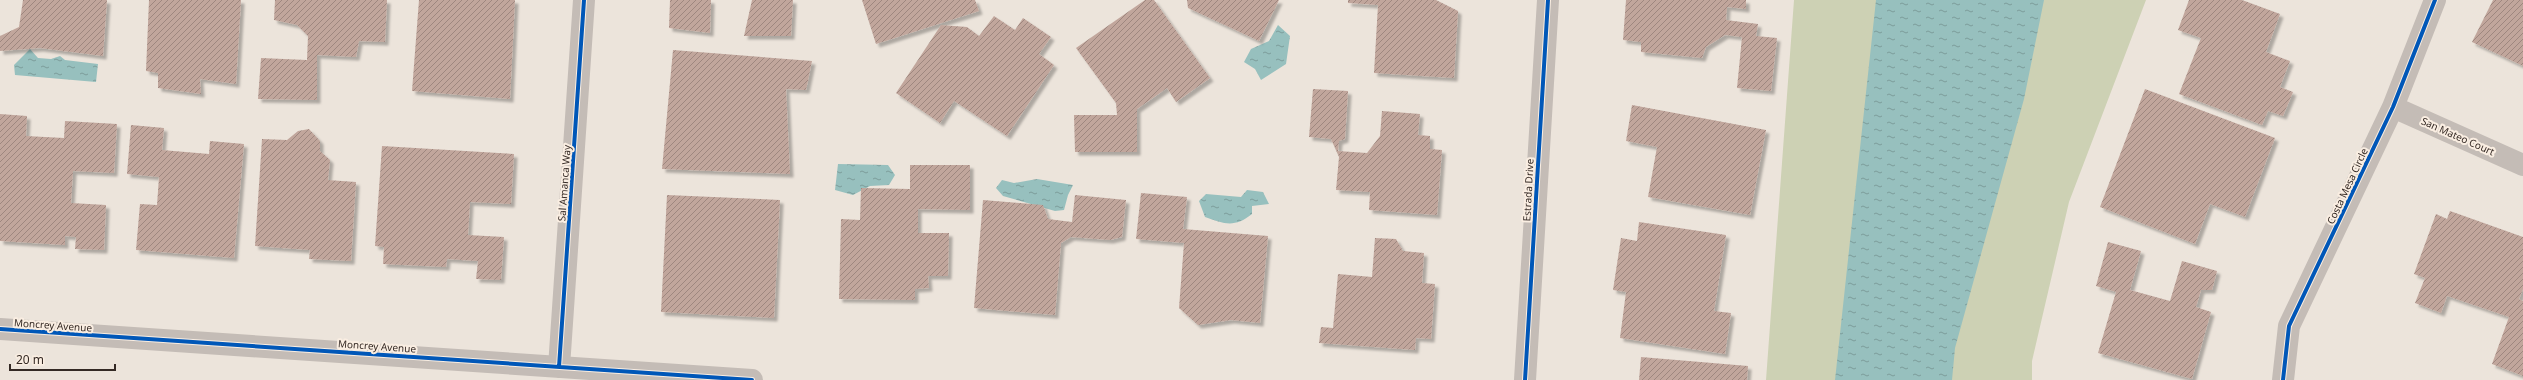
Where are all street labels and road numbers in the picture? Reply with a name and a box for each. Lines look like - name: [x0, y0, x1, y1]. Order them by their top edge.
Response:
- street label: San Mateo Court: [2419, 114, 2497, 159]
- street label: Sal Amanca Way: [554, 143, 574, 222]
- street label: Costa Mesa Circle: [2323, 145, 2371, 226]
- street label: Estrada Drive: [1519, 158, 1537, 222]
- street label: Moncrey Avenue: [13, 315, 93, 335]
- street label: Moncrey Avenue: [337, 336, 417, 356]

